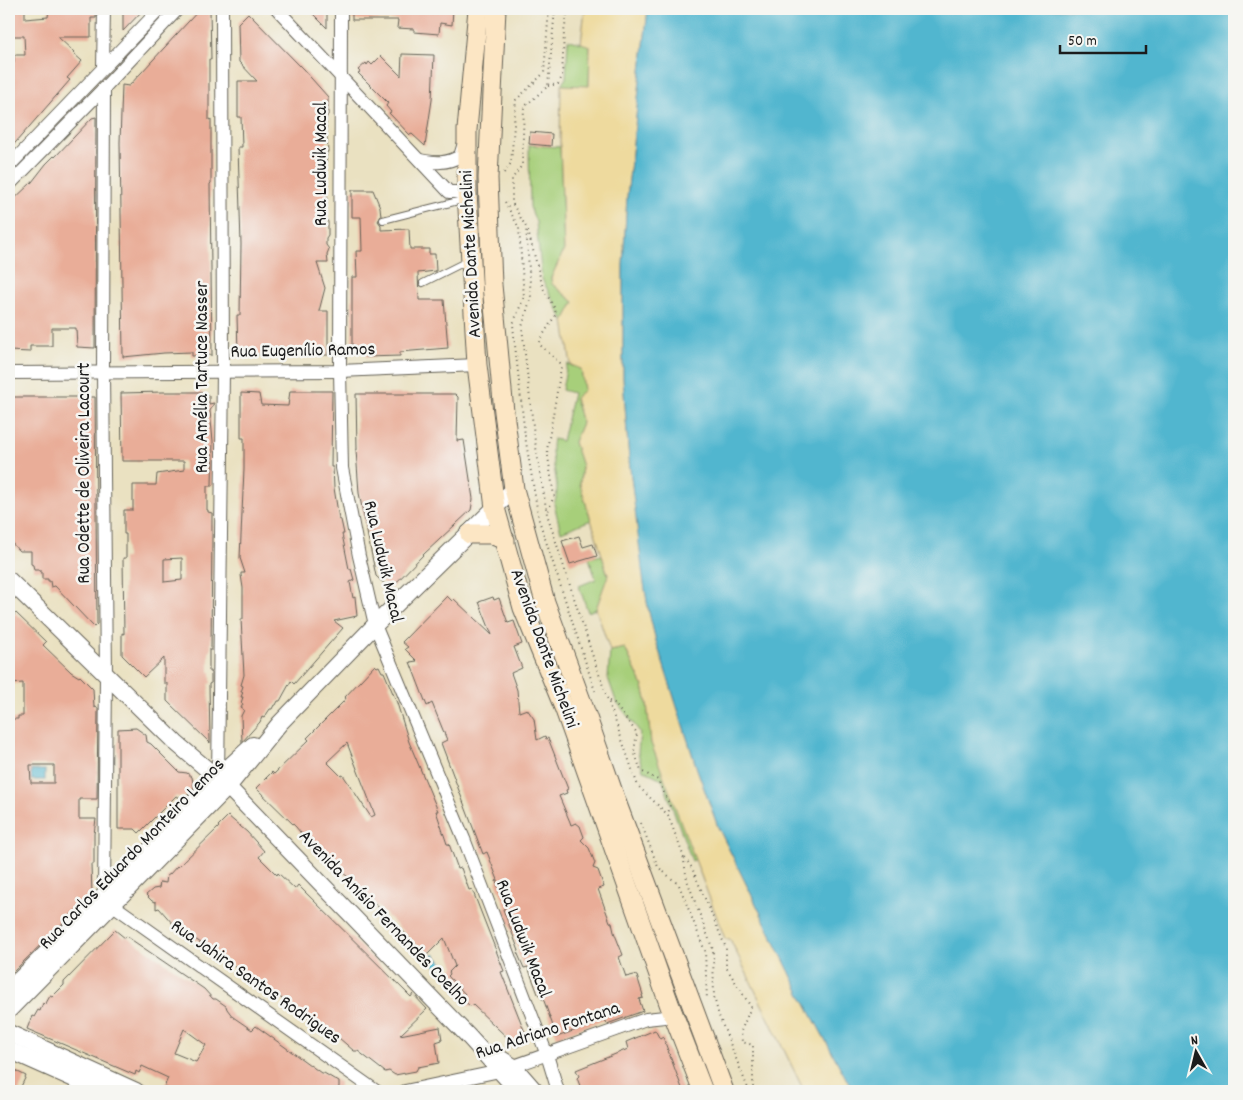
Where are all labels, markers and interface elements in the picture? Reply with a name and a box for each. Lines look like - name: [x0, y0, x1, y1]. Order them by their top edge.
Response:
- scale bar: [1060, 22, 1147, 54]
- text: 50 m: [1068, 31, 1097, 53]
- street label: Rua Ludwik Macal: [309, 101, 336, 226]
- street label: Avenida Dante Michelini: [454, 169, 490, 339]
- street label: Rua Amélia Tartuce Nasser: [190, 281, 217, 473]
- street label: Rua Eugenílio Ramos: [230, 337, 376, 367]
- street label: Rua Odette de Oliveira Lacourt: [72, 362, 99, 584]
- street label: Rua Ludwik Macal: [355, 498, 409, 626]
- street label: Avenida Dante Michelini: [502, 566, 585, 733]
- street label: Rua Carlos Eduardo Monteiro Lemos: [34, 753, 232, 957]
- street label: Avenida Anísio Fernandes Coelho: [291, 825, 475, 1013]
- street label: Rua Ludwik Macal: [487, 876, 557, 1002]
- street label: Rua Jahira Santos Rodrigues: [164, 914, 346, 1052]
- street label: Rua Adriano Fontana: [472, 996, 625, 1068]
- north arrow: [1170, 1028, 1220, 1078]
- text: N: [1190, 1031, 1199, 1051]

